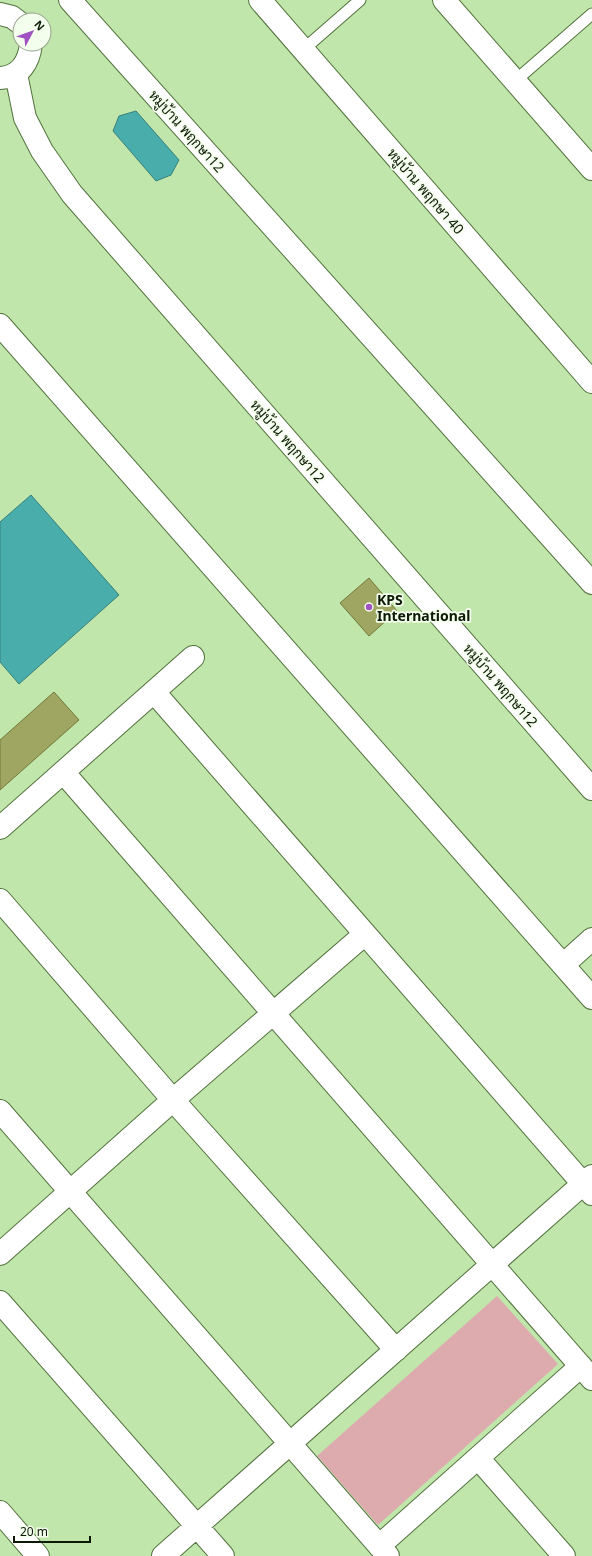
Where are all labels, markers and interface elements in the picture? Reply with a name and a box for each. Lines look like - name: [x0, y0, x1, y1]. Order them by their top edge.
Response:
- north arrow: [12, 12, 52, 52]
- text: N: [31, 17, 49, 33]
- street label: หมู่บ้าน พฤกษา12: [144, 86, 229, 177]
- street label: หมู่บ้าน พฤกษา 40: [383, 144, 469, 239]
- street label: หมู่บ้าน พฤกษา12: [246, 395, 329, 487]
- place label: KPS International: [377, 590, 470, 625]
- marker: KPS International: [364, 602, 374, 612]
- street label: หมู่บ้าน พฤกษา12: [459, 639, 542, 731]
- scale bar: [14, 1518, 90, 1544]
- text: 20 m: [20, 1523, 48, 1540]

